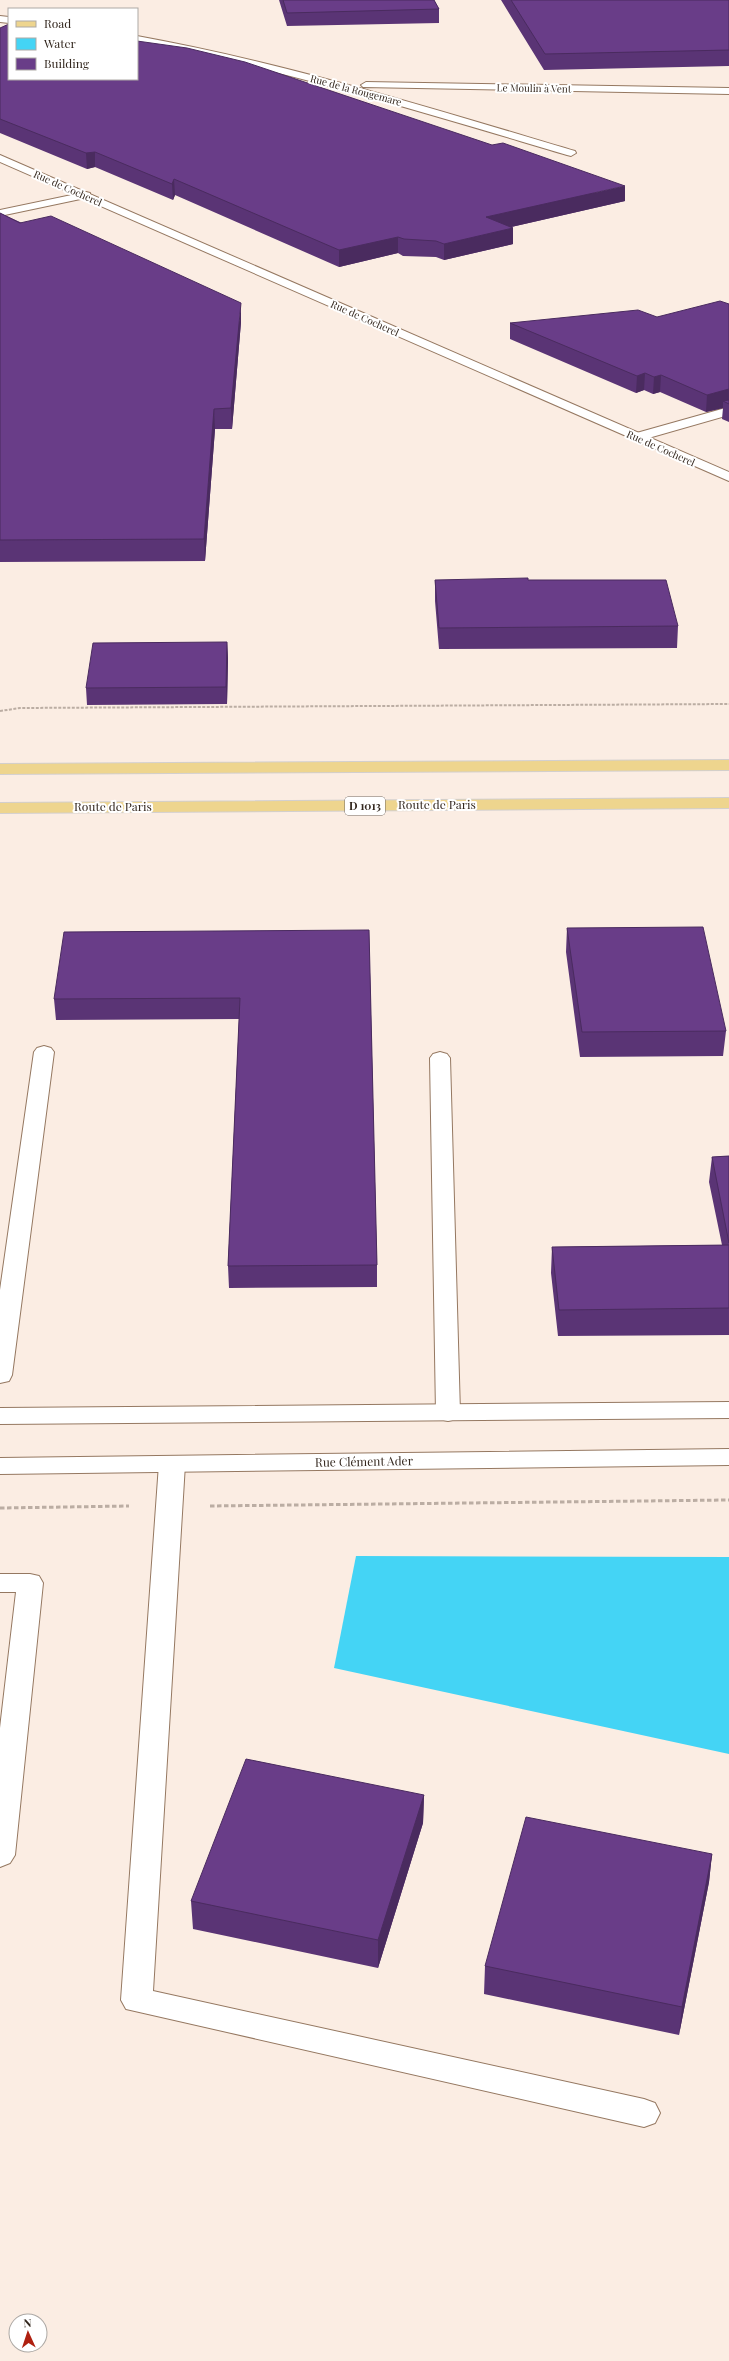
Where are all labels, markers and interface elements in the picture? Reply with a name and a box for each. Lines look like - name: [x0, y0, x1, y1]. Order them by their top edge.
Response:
- legend: [8, 8, 138, 80]
- text: Road: [44, 15, 71, 31]
- text: Water: [43, 35, 77, 51]
- text: Building: [44, 55, 90, 71]
- street label: Rue de la Rougemare: [309, 71, 403, 109]
- street label: Le Moulin à Vent: [496, 80, 572, 96]
- street label: Rue de Cocherel: [32, 167, 105, 209]
- street label: Rue de Cocherel: [329, 297, 402, 339]
- street label: Rue de Cocherel: [625, 427, 698, 469]
- street label: Route de Paris: [398, 796, 476, 812]
- road number: D 1013: [345, 797, 385, 815]
- street label: Route de Paris: [74, 798, 152, 814]
- street label: Rue Clément Ader: [315, 1452, 414, 1470]
- north arrow: [8, 2313, 48, 2353]
- text: N: [23, 2315, 32, 2330]

